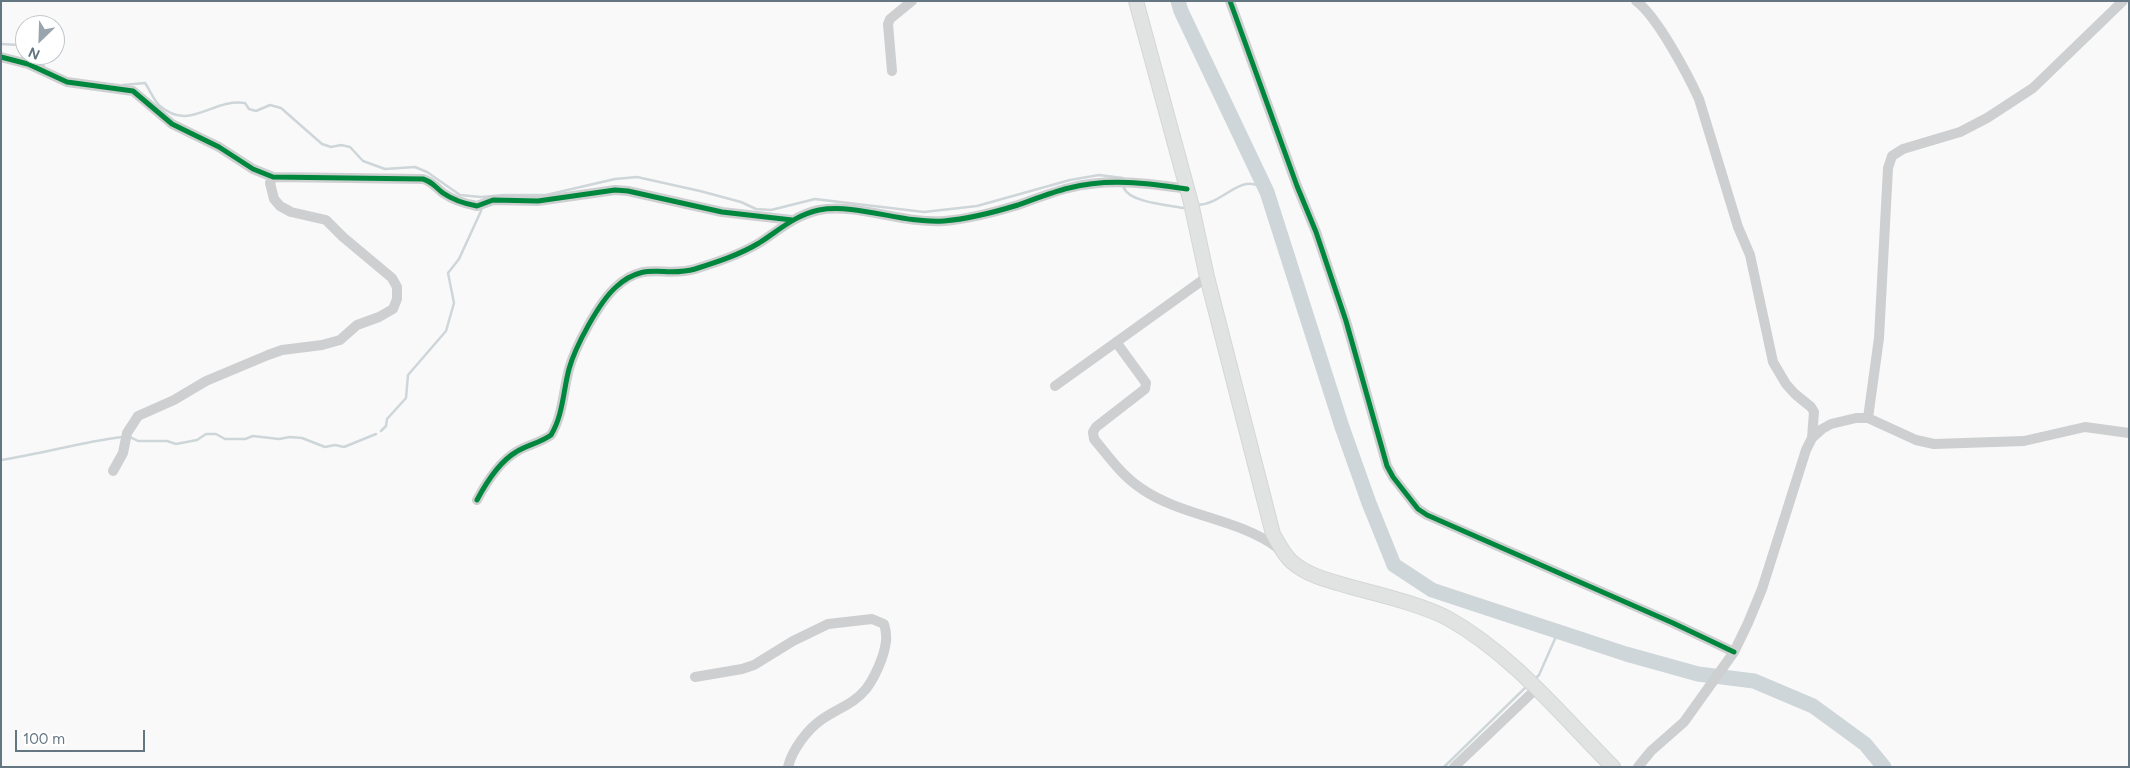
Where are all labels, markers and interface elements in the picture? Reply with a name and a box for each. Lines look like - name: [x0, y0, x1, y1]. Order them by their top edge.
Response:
- north arrow: [15, 15, 65, 65]
- text: N: [26, 43, 43, 63]
- scale bar: [18, 720, 148, 752]
- text: 100 m: [23, 730, 65, 748]

